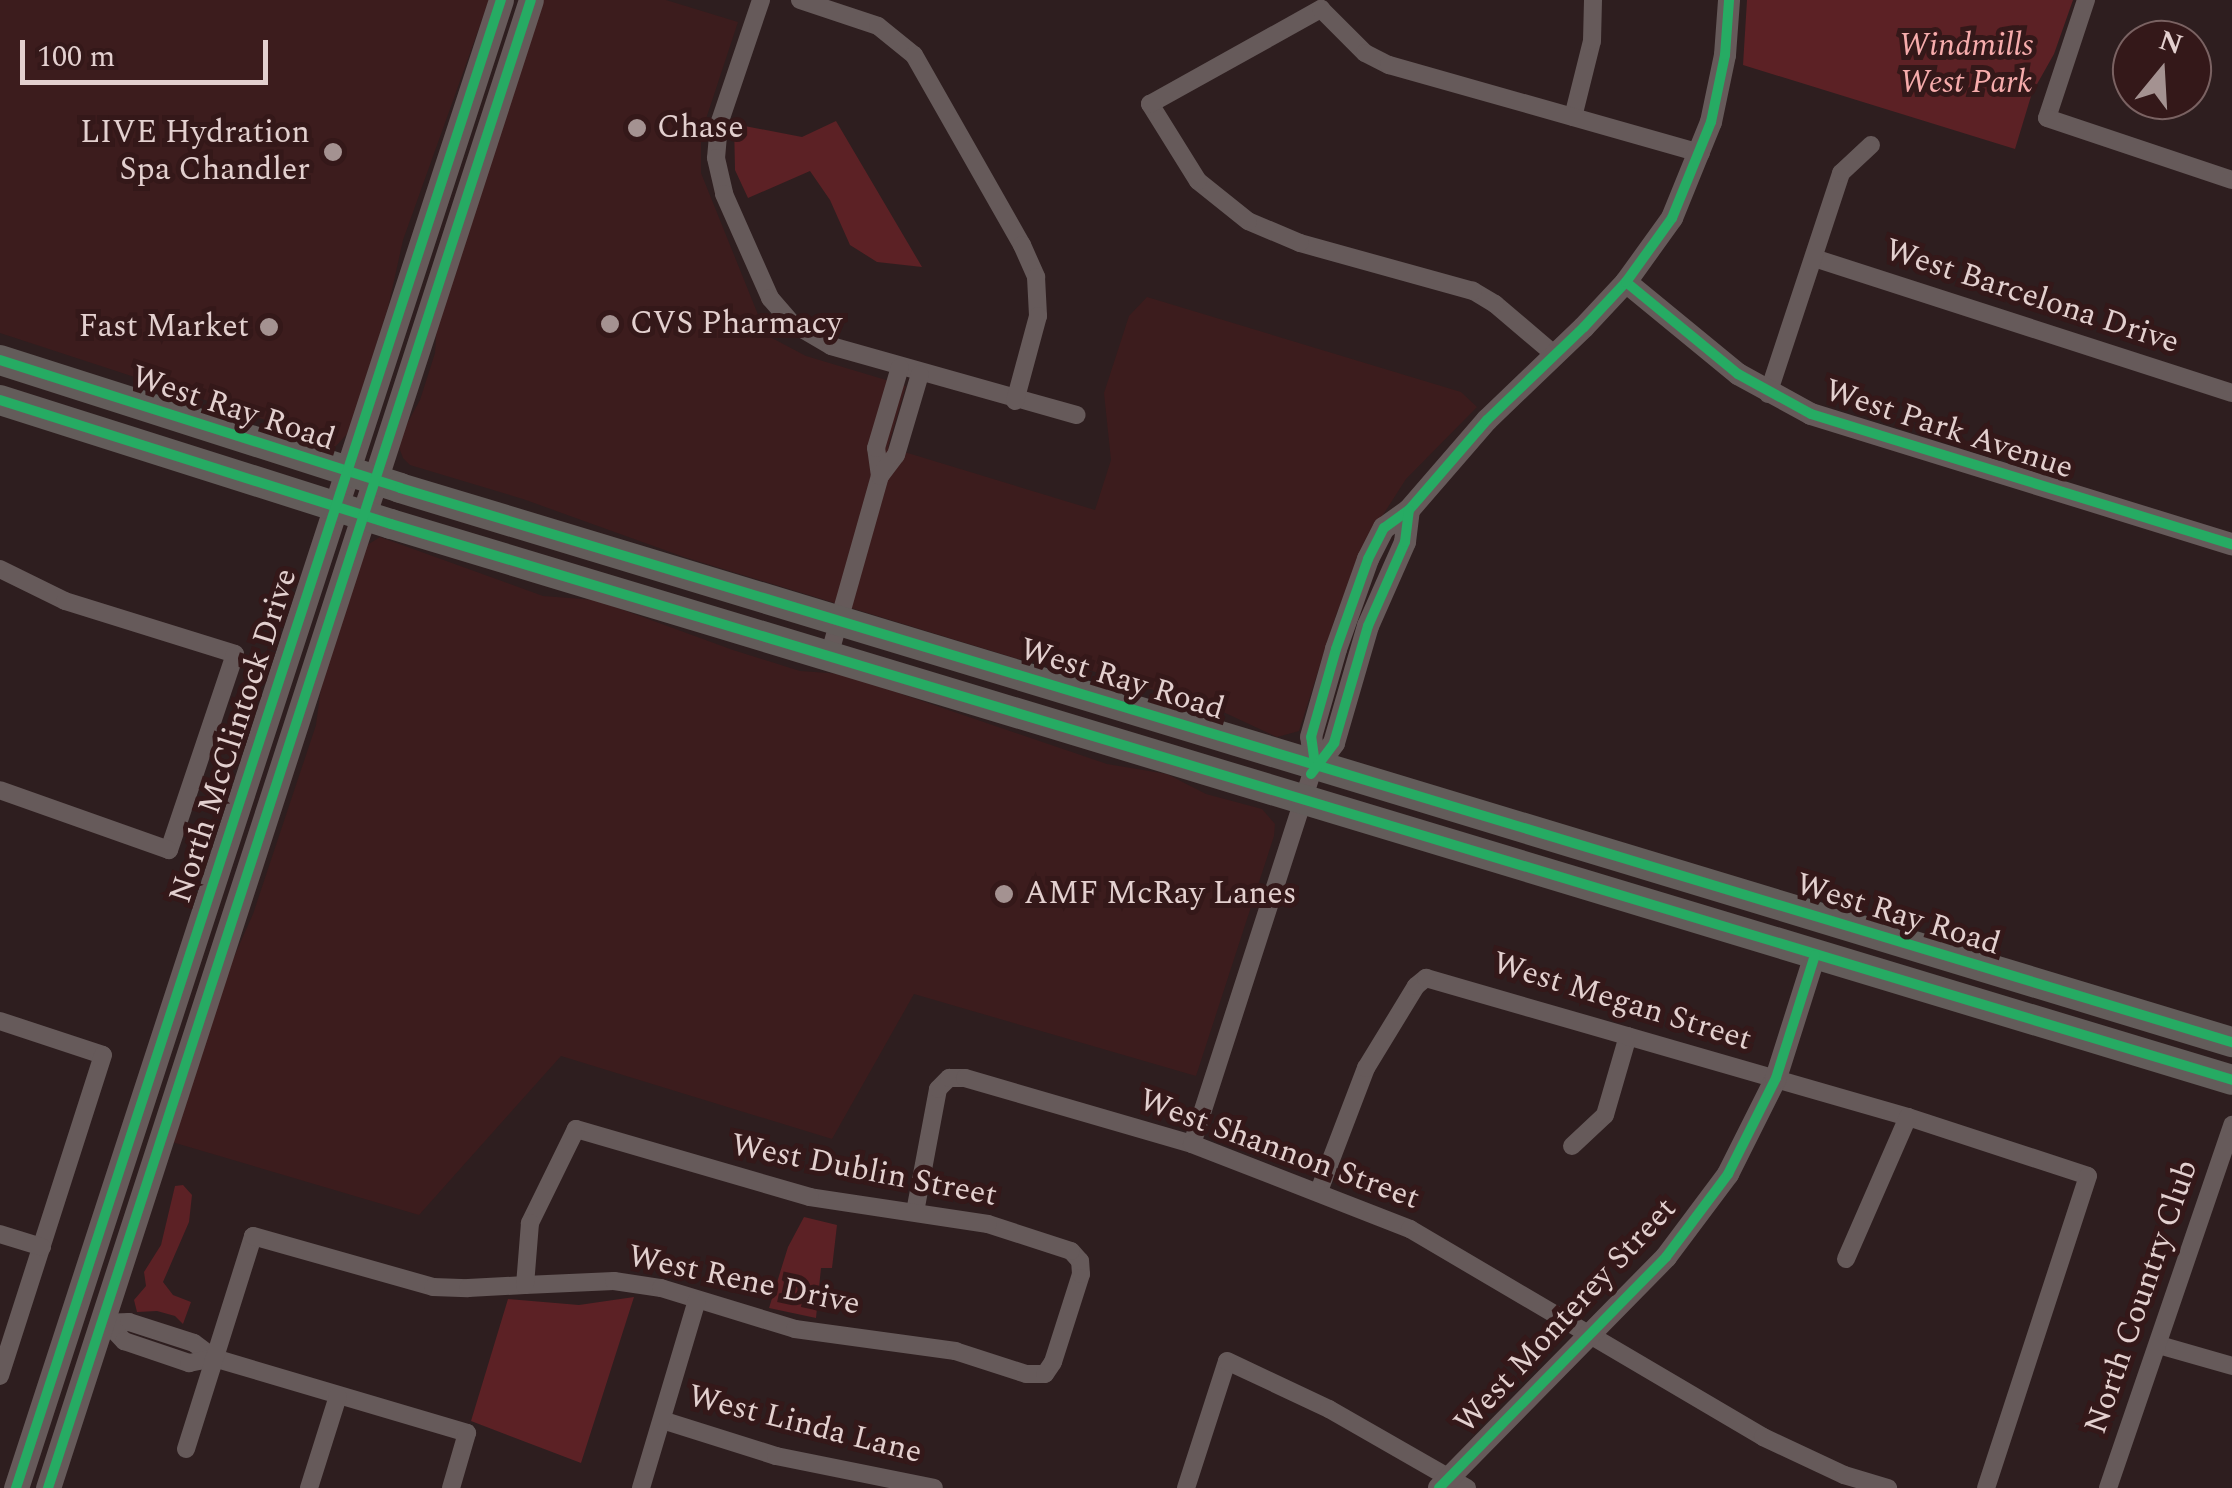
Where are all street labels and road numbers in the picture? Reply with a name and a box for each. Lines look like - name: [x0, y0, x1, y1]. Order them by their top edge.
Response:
- street label: West Barcelona Drive: [1880, 231, 2184, 363]
- street label: West Ray Road: [126, 358, 340, 460]
- street label: West Park Avenue: [1820, 372, 2078, 488]
- street label: North McClintock Drive: [162, 564, 306, 908]
- street label: West Ray Road: [1015, 631, 1229, 729]
- street label: West Ray Road: [1791, 866, 2005, 964]
- street label: West Megan Street: [1488, 944, 1756, 1060]
- street label: West Shannon Street: [1134, 1081, 1424, 1219]
- street label: West Dublin Street: [728, 1126, 1000, 1216]
- street label: North Country Club: [2077, 1155, 2207, 1439]
- street label: West Monterey Street: [1447, 1190, 1685, 1442]
- street label: West Rene Drive: [624, 1238, 864, 1324]
- street label: West Linda Lane: [684, 1377, 926, 1473]

